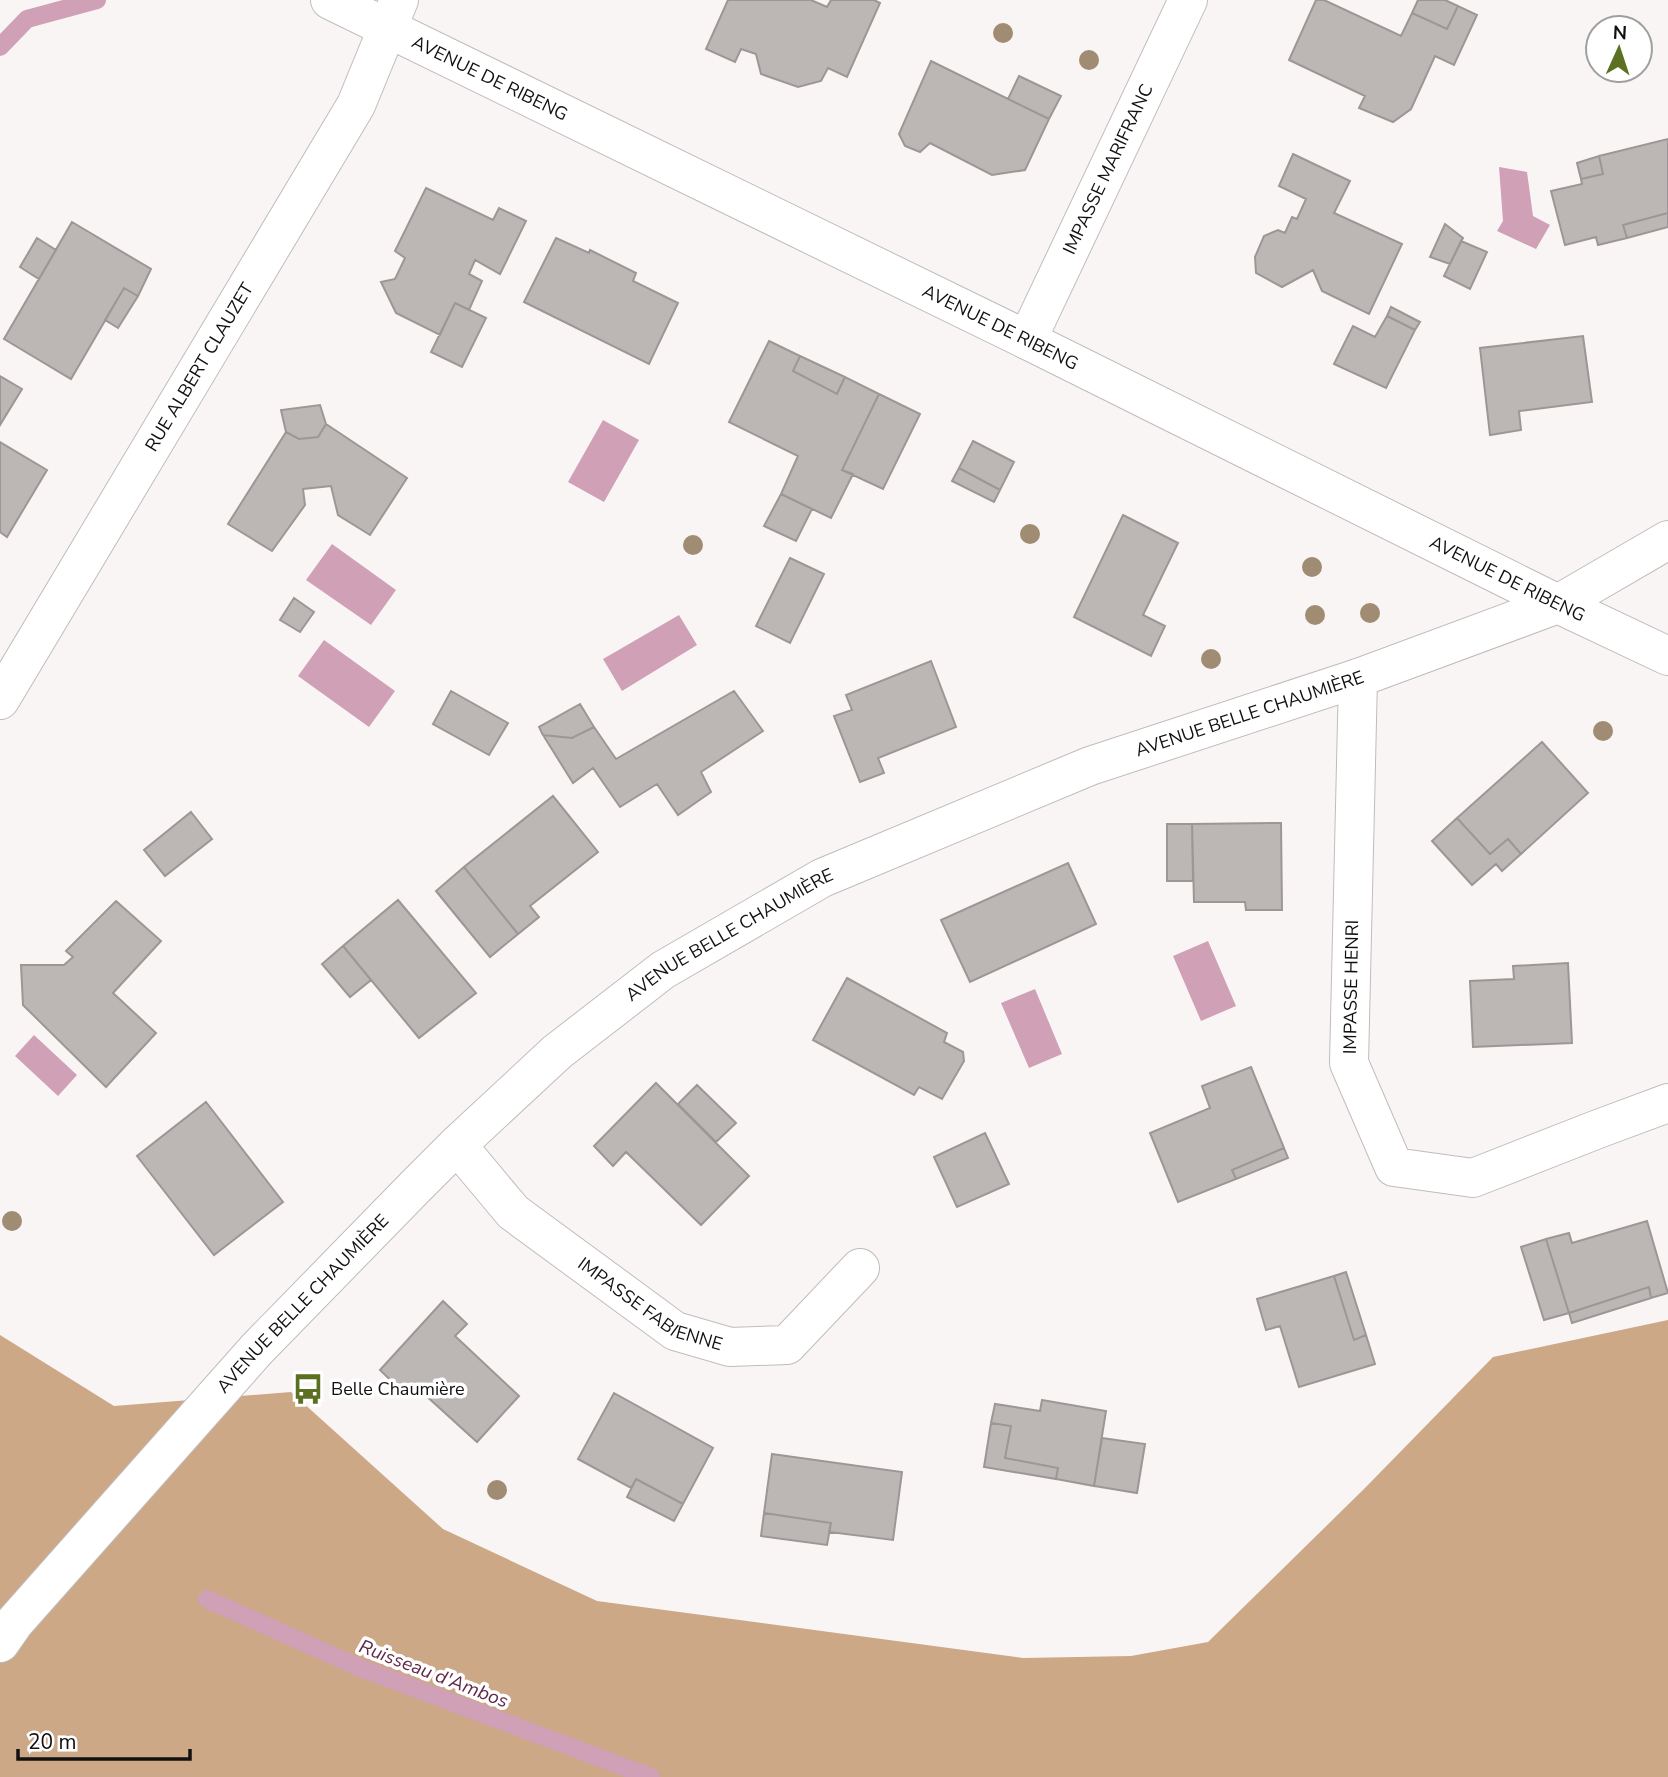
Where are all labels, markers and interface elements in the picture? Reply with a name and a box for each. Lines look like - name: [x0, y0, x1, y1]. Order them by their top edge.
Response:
- north arrow: [1584, 14, 1654, 84]
- text: N: [1612, 20, 1628, 46]
- street label: AVENUE DE RIBENG: [408, 30, 572, 126]
- street label: IMPASSE MARIFRANC: [1057, 80, 1159, 258]
- street label: RUE ALBERT CLAUZET: [140, 278, 259, 456]
- street label: AVENUE DE RIBENG: [918, 279, 1082, 376]
- street label: AVENUE DE RIBENG: [1426, 530, 1589, 627]
- street label: AVENUE BELLE CHAUMIÈRE: [1132, 665, 1367, 762]
- street label: AVENUE BELLE CHAUMIÈRE: [621, 863, 837, 1007]
- street label: IMPASSE HENRI: [1338, 920, 1364, 1054]
- street label: AVENUE BELLE CHAUMIÈRE: [211, 1209, 394, 1398]
- street label: IMPASSE FABIENNE: [573, 1252, 725, 1356]
- bus stop icon: Belle Chaumière: [291, 1372, 325, 1406]
- place label: Belle Chaumière: [331, 1377, 465, 1401]
- water label: Ruisseau d'Ambos: [355, 1633, 512, 1714]
- scale bar: [18, 1718, 189, 1762]
- text: 20 m: [28, 1728, 77, 1756]

